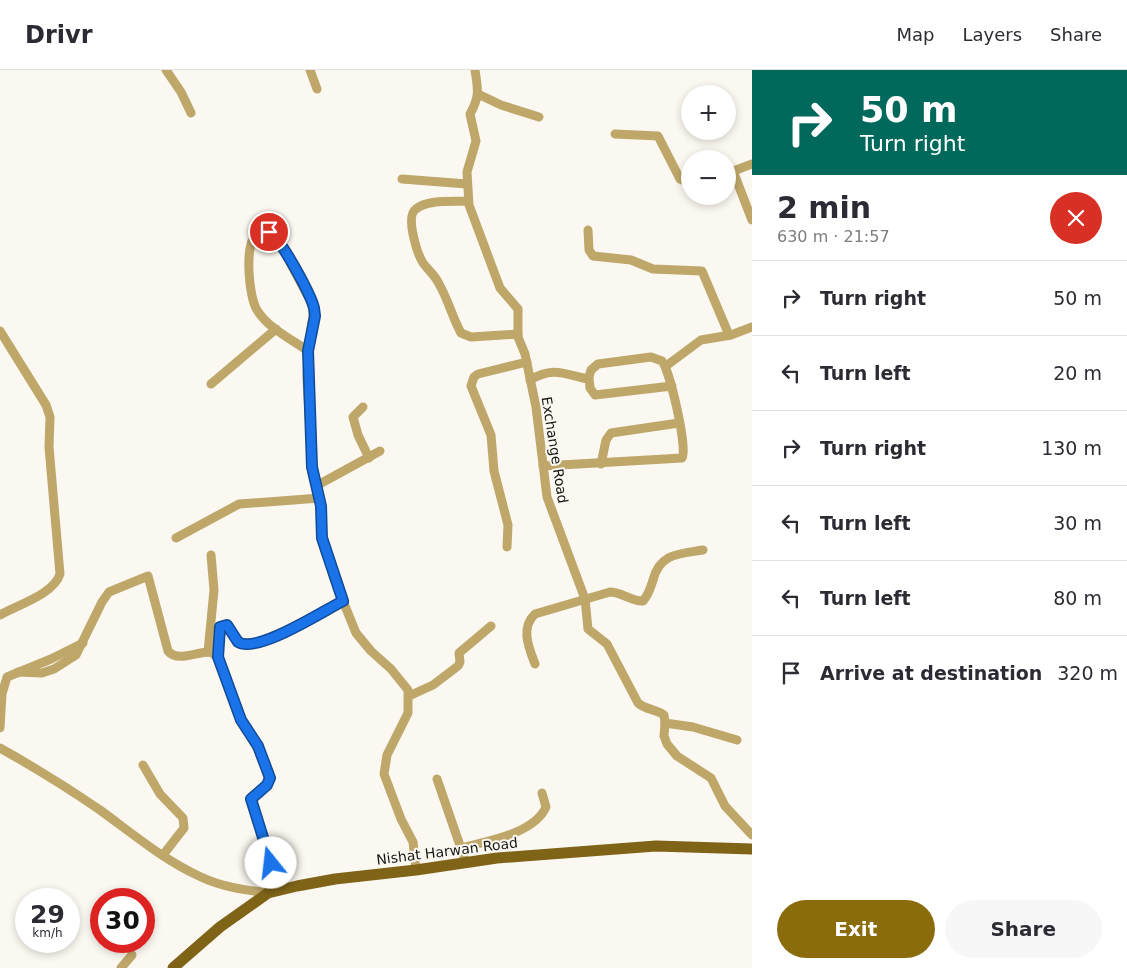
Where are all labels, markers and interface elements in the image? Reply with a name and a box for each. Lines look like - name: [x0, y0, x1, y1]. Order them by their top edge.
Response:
- text: Drivr: [25, 21, 92, 49]
- text: Map: [896, 24, 934, 45]
- text: Layers: [962, 24, 1022, 45]
- text: Share: [1050, 24, 1102, 45]
- map controls: [681, 85, 736, 205]
- button: +: [681, 85, 736, 140]
- icon: right: [777, 90, 842, 155]
- text: 50 m: [860, 90, 957, 130]
- text: Turn right: [860, 131, 965, 156]
- button: −: [681, 150, 736, 205]
- text: 2 min: [777, 190, 871, 225]
- button: close: [1050, 192, 1102, 244]
- pin: [248, 211, 290, 253]
- icon: arrive: [255, 218, 283, 246]
- text: 630 m · 21:57: [777, 227, 890, 246]
- icon: right: [777, 284, 805, 312]
- text: Turn right: [820, 287, 926, 309]
- text: 50 m: [1053, 287, 1102, 309]
- icon: left: [777, 359, 805, 387]
- text: Turn left: [820, 362, 911, 384]
- text: 20 m: [1053, 362, 1102, 384]
- street label: Exchange Road: [539, 395, 571, 505]
- icon: right: [777, 434, 805, 462]
- text: Turn right: [820, 437, 926, 459]
- text: 130 m: [1041, 437, 1102, 459]
- icon: left: [777, 509, 805, 537]
- text: Turn left: [820, 512, 911, 534]
- text: 30 m: [1053, 512, 1102, 534]
- icon: left: [777, 584, 805, 612]
- text: Turn left: [820, 587, 911, 609]
- text: 80 m: [1053, 587, 1102, 609]
- icon: arrive: [777, 659, 805, 687]
- text: Arrive at destination: [820, 662, 1042, 684]
- text: 320 m: [1057, 662, 1118, 684]
- street label: Nishat Harwan Road: [375, 834, 519, 868]
- position arrow: [244, 836, 296, 888]
- speed limit sign: 30: [90, 888, 155, 953]
- text: 29: [30, 900, 65, 929]
- button: Exit: [777, 900, 935, 958]
- button: Share: [945, 900, 1102, 958]
- text: km/h: [32, 926, 63, 940]

